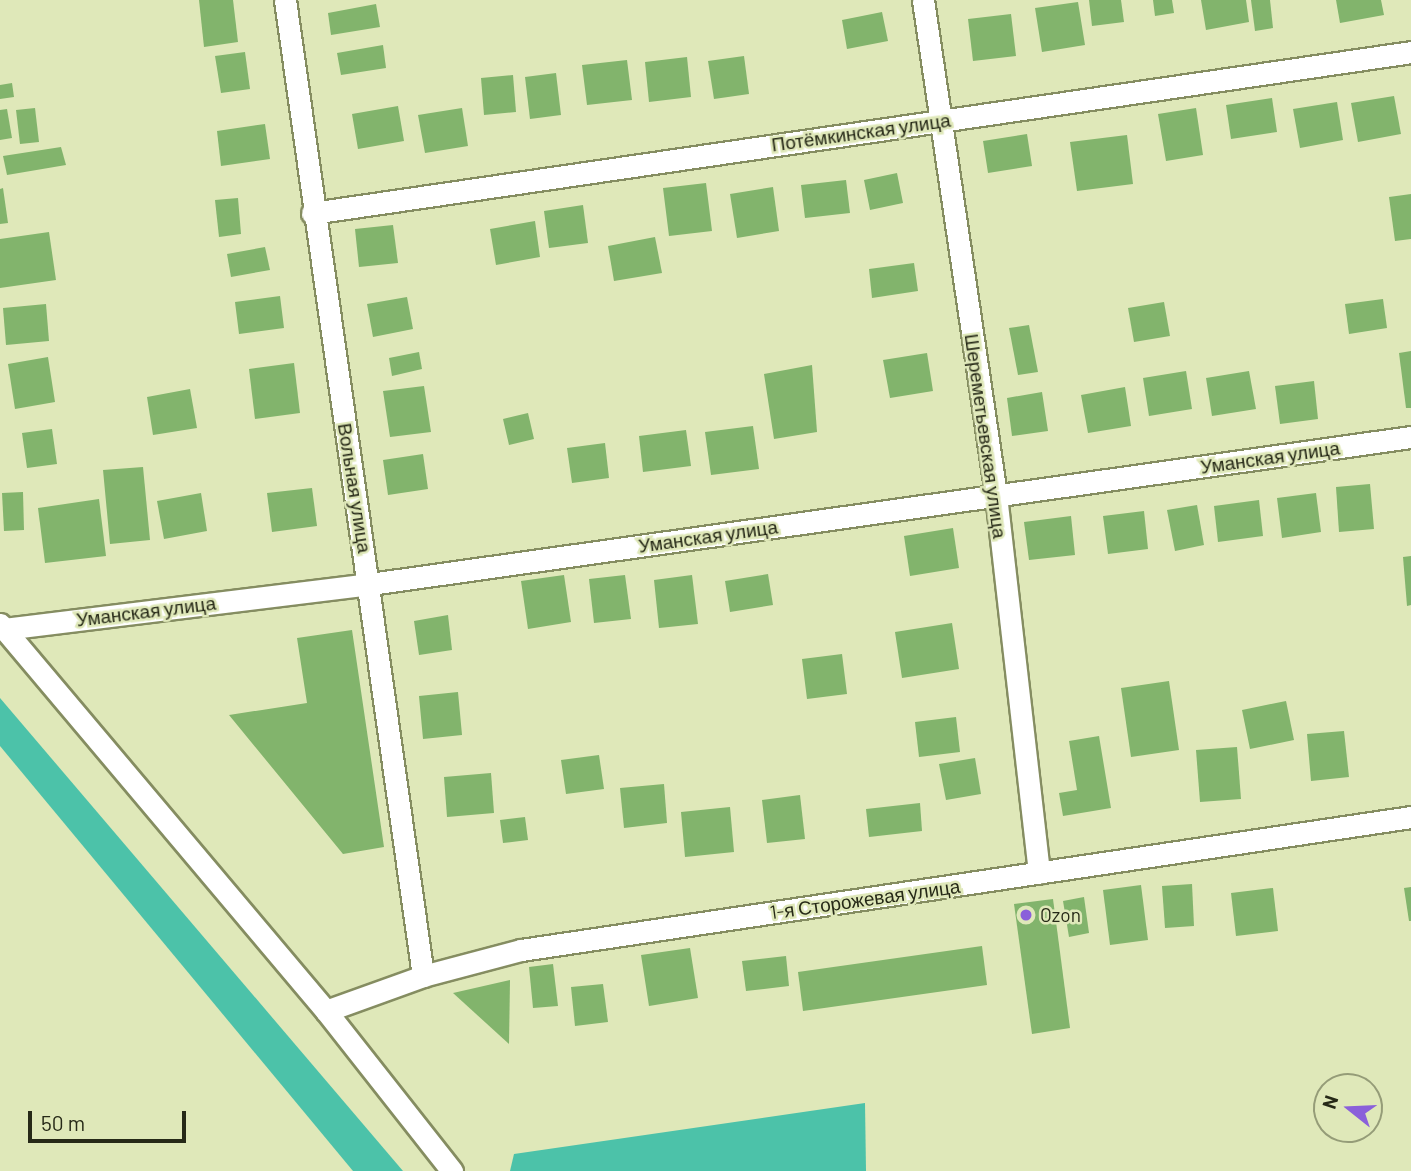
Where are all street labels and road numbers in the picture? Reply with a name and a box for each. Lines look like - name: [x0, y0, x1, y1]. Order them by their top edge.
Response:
- street label: Потёмкинская улица: [770, 108, 952, 156]
- street label: Шереметьевская улица: [960, 332, 1012, 540]
- street label: Вольная улица: [333, 421, 377, 555]
- street label: Уманская улица: [1199, 436, 1341, 478]
- street label: Уманская улица: [637, 515, 779, 557]
- street label: Уманская улица: [75, 591, 217, 631]
- street label: 1-я Сторожевая улица: [768, 874, 962, 924]

